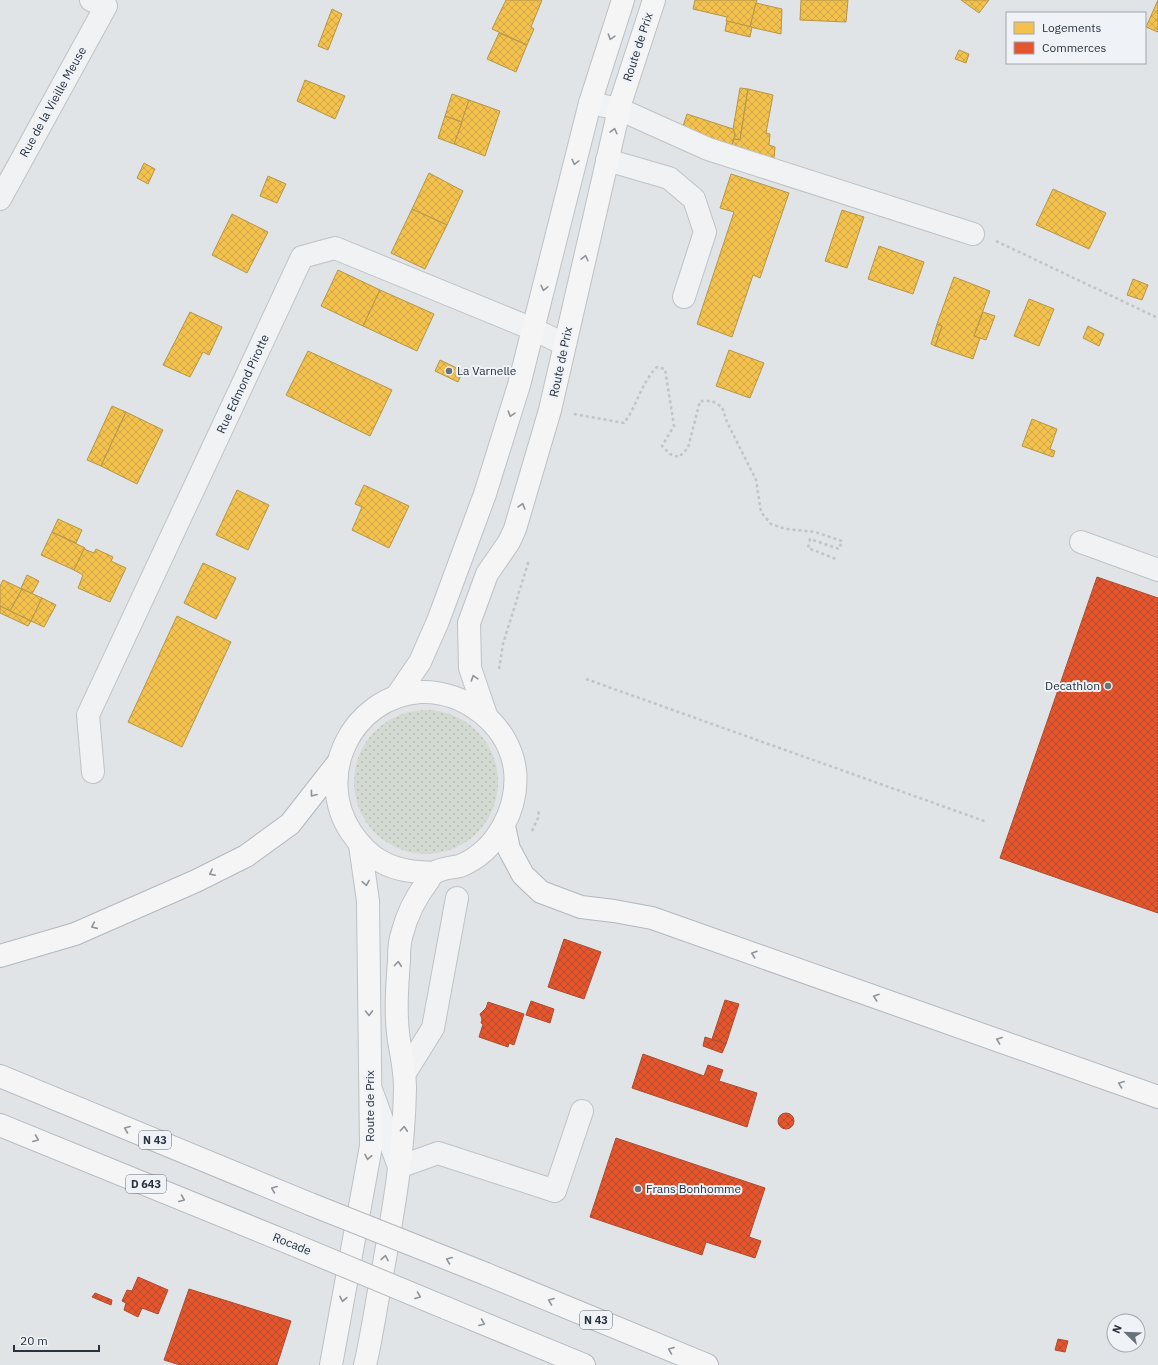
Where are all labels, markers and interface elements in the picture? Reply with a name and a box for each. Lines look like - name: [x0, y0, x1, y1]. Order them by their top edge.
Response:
- street label: Route de Prix: [619, 10, 656, 83]
- legend: [1006, 12, 1146, 64]
- text: Logements: [1042, 20, 1102, 35]
- one-way arrow: [608, 33, 616, 40]
- text: Commerces: [1042, 40, 1107, 55]
- street label: Rue de la Vieille Meuse: [16, 43, 89, 160]
- one-way arrow: [609, 128, 618, 135]
- one-way arrow: [572, 159, 580, 165]
- one-way arrow: [580, 255, 588, 261]
- one-way arrow: [540, 285, 548, 291]
- street label: Route de Prix: [546, 325, 575, 398]
- street label: Rue Edmond Pirotte: [213, 331, 272, 436]
- place label: La Varnelle: [457, 363, 517, 378]
- marker: La Varnelle: [444, 366, 454, 376]
- one-way arrow: [507, 410, 515, 417]
- one-way arrow: [517, 502, 526, 509]
- one-way arrow: [470, 675, 478, 682]
- place label: Decathlon: [1045, 678, 1100, 693]
- marker: Decathlon: [1103, 681, 1113, 691]
- one-way arrow: [311, 790, 318, 797]
- one-way arrow: [209, 868, 216, 875]
- one-way arrow: [361, 880, 369, 886]
- one-way arrow: [90, 921, 98, 929]
- one-way arrow: [750, 950, 757, 959]
- one-way arrow: [394, 961, 403, 967]
- one-way arrow: [873, 993, 880, 1001]
- one-way arrow: [365, 1010, 374, 1016]
- one-way arrow: [996, 1036, 1003, 1044]
- street label: Route de Prix: [362, 1070, 377, 1142]
- one-way arrow: [1118, 1080, 1125, 1088]
- one-way arrow: [124, 1125, 131, 1133]
- one-way arrow: [399, 1126, 408, 1132]
- road number: N 43: [139, 1131, 171, 1149]
- one-way arrow: [33, 1135, 40, 1143]
- one-way arrow: [365, 1154, 373, 1160]
- road number: D 643: [126, 1175, 166, 1193]
- place label: Frans Bonhomme: [646, 1181, 742, 1196]
- marker: Frans Bonhomme: [633, 1184, 643, 1194]
- one-way arrow: [270, 1186, 278, 1194]
- one-way arrow: [179, 1195, 186, 1203]
- street label: Rocade: [271, 1229, 314, 1258]
- one-way arrow: [380, 1255, 388, 1261]
- one-way arrow: [446, 1256, 453, 1264]
- one-way arrow: [415, 1292, 422, 1300]
- one-way arrow: [340, 1295, 348, 1302]
- one-way arrow: [547, 1298, 555, 1306]
- road number: N 43: [580, 1311, 612, 1329]
- north arrow: [1106, 1313, 1146, 1353]
- one-way arrow: [478, 1318, 486, 1326]
- text: N: [1109, 1323, 1125, 1335]
- scale bar: [14, 1327, 99, 1353]
- text: 20 m: [20, 1333, 48, 1348]
- one-way arrow: [668, 1347, 675, 1355]

